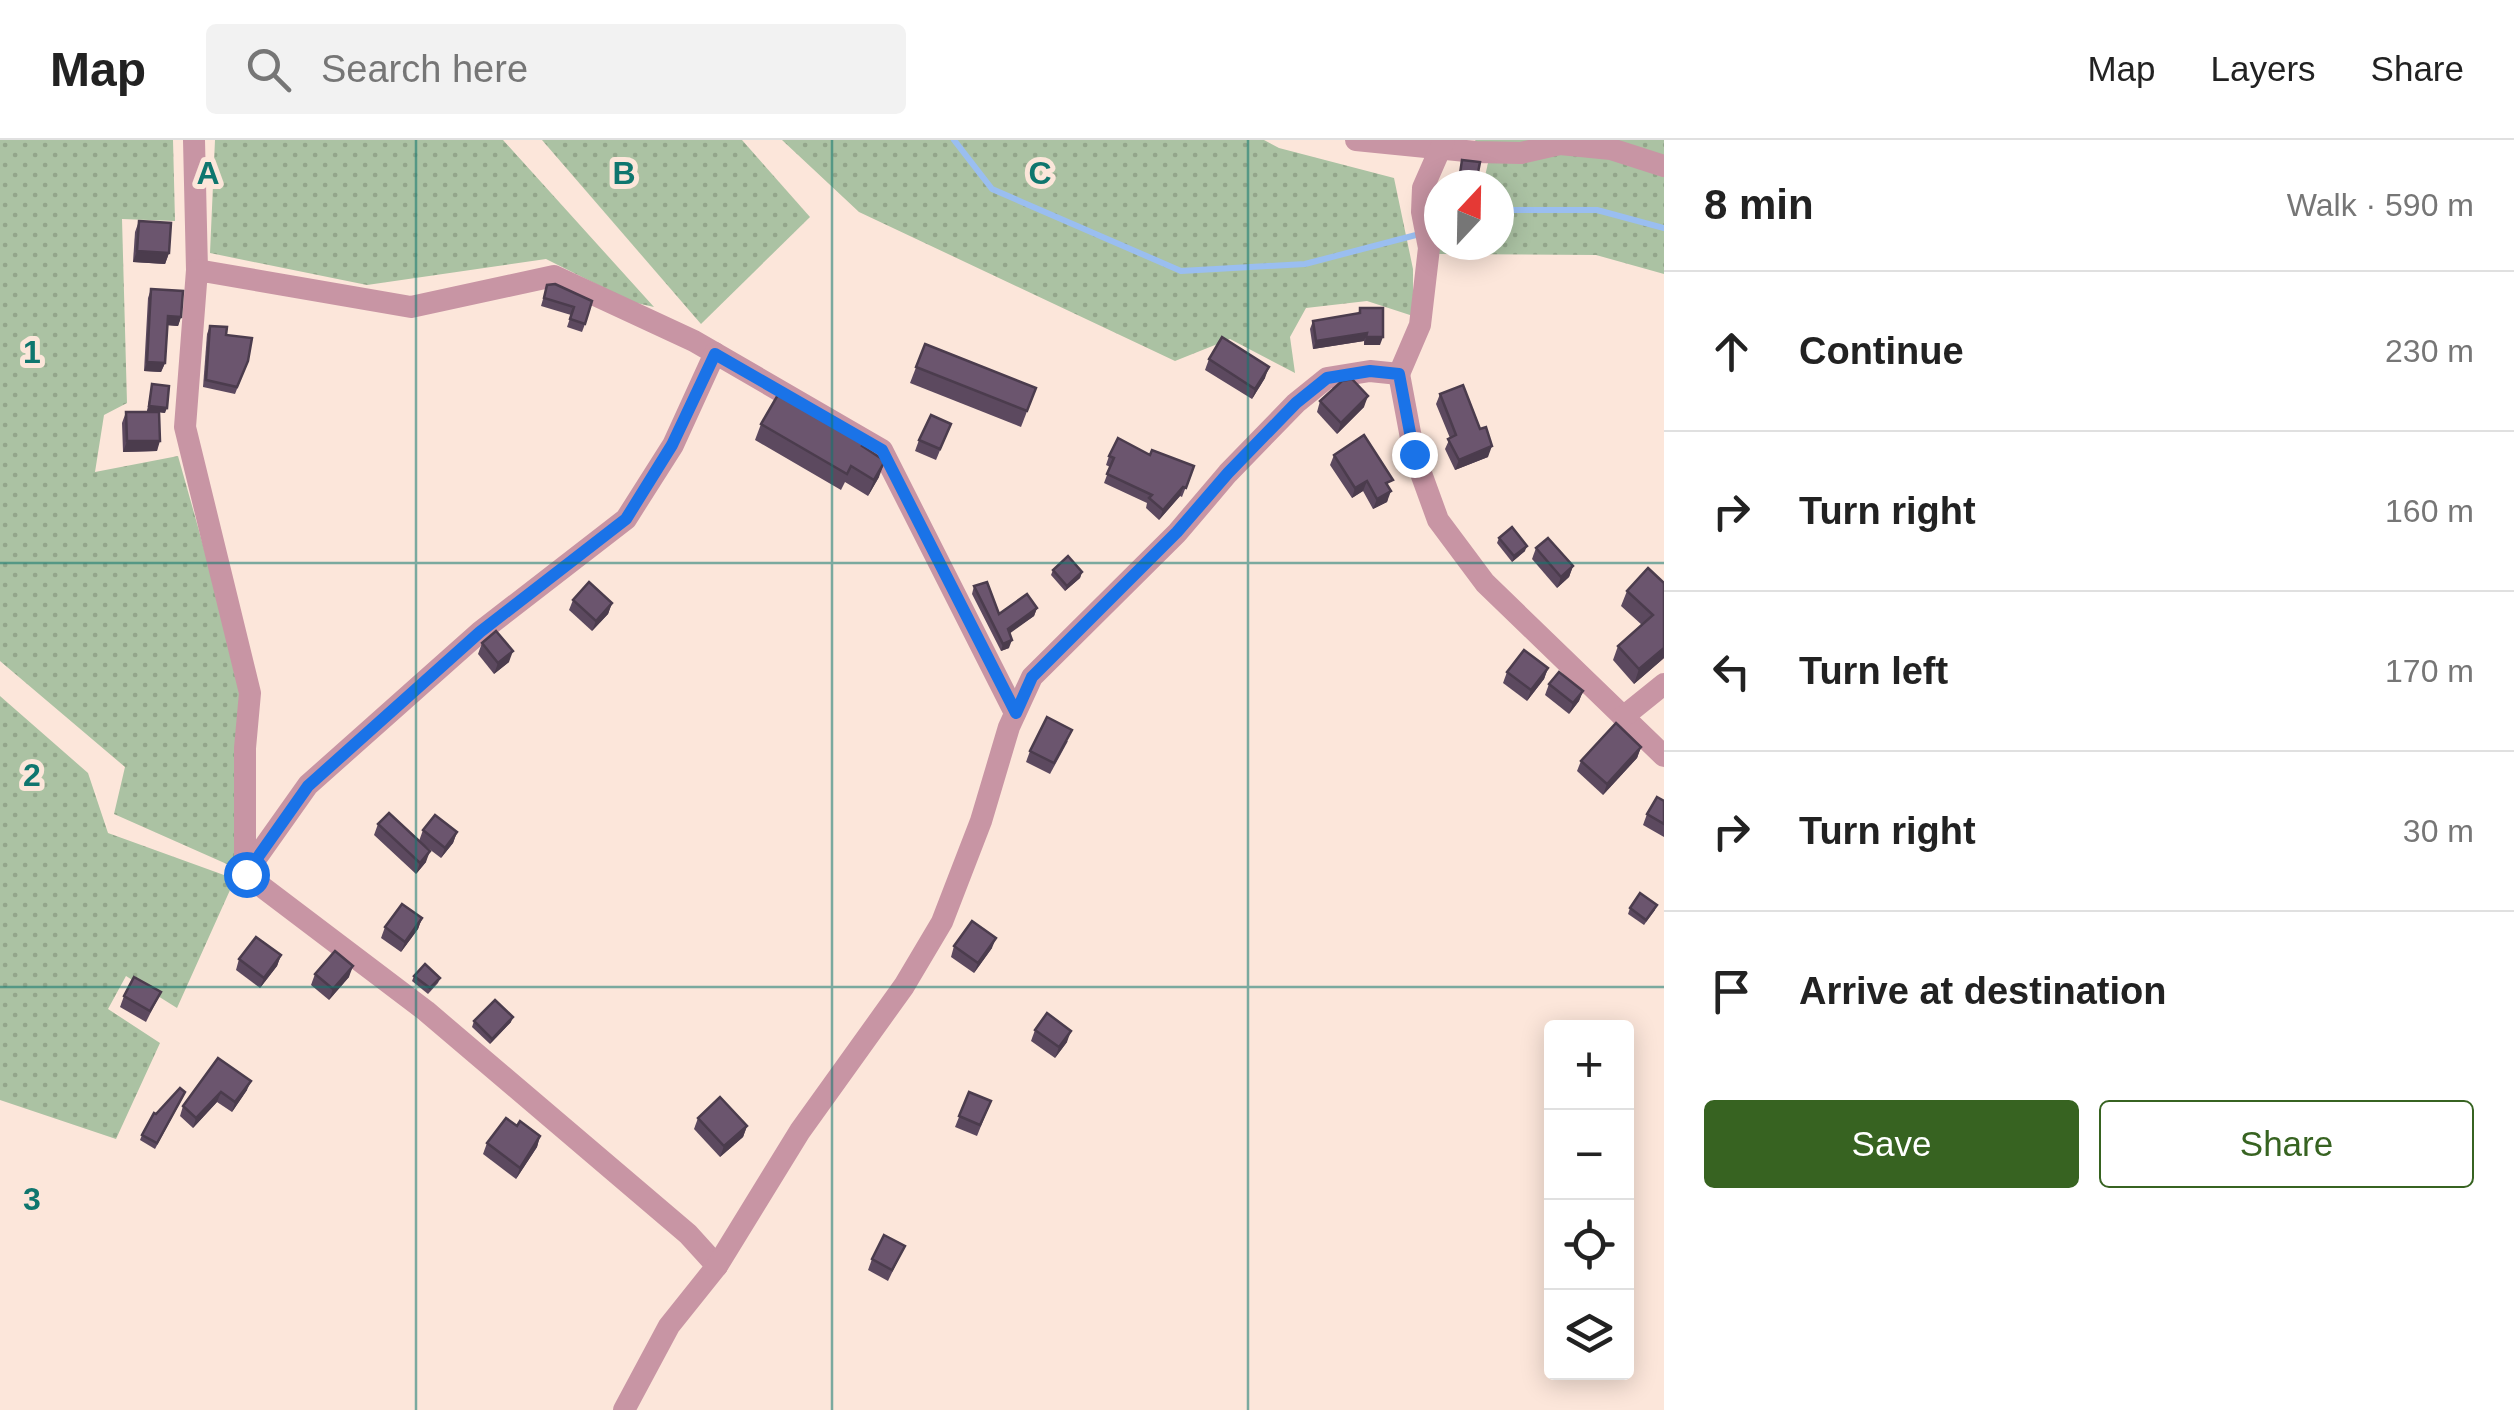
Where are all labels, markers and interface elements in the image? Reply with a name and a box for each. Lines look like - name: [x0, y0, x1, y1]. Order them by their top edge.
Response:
- search box: [206, 24, 906, 114]
- icon: search: [241, 42, 296, 97]
- text: Map: [50, 43, 146, 96]
- text: Search here: [321, 48, 528, 90]
- text: Map: [2087, 49, 2156, 88]
- text: Layers: [2211, 49, 2316, 88]
- text: Share: [2371, 49, 2464, 88]
- text: A: [196, 155, 220, 191]
- text: B: [612, 155, 636, 191]
- text: C: [1028, 155, 1052, 191]
- north arrow: [1424, 170, 1514, 260]
- text: 8 min: [1704, 181, 1814, 228]
- text: Walk · 590 m: [2287, 187, 2474, 223]
- icon: ahead: [1704, 324, 1759, 379]
- text: Continue: [1799, 330, 1964, 372]
- text: 230 m: [2385, 333, 2474, 369]
- text: 1: [23, 334, 41, 370]
- route end: [1392, 432, 1438, 478]
- icon: right: [1704, 484, 1759, 539]
- text: Turn right: [1799, 490, 1976, 532]
- text: 160 m: [2385, 493, 2474, 529]
- icon: left: [1704, 644, 1759, 699]
- text: Turn left: [1799, 650, 1948, 692]
- text: 170 m: [2385, 653, 2474, 689]
- text: 2: [23, 757, 41, 793]
- icon: right: [1704, 804, 1759, 859]
- text: Turn right: [1799, 810, 1976, 852]
- text: 30 m: [2403, 813, 2474, 849]
- route start: [224, 852, 270, 898]
- icon: arrive: [1704, 964, 1759, 1019]
- text: Arrive at destination: [1799, 970, 2166, 1012]
- map controls: [1544, 1020, 1634, 1380]
- button: +: [1544, 1020, 1634, 1110]
- button: Save: [1704, 1100, 2079, 1188]
- button: Share: [2099, 1100, 2474, 1188]
- button: −: [1544, 1110, 1634, 1200]
- text: 3: [23, 1181, 41, 1217]
- button: locate: [1544, 1200, 1634, 1290]
- button: layers: [1544, 1290, 1634, 1380]

